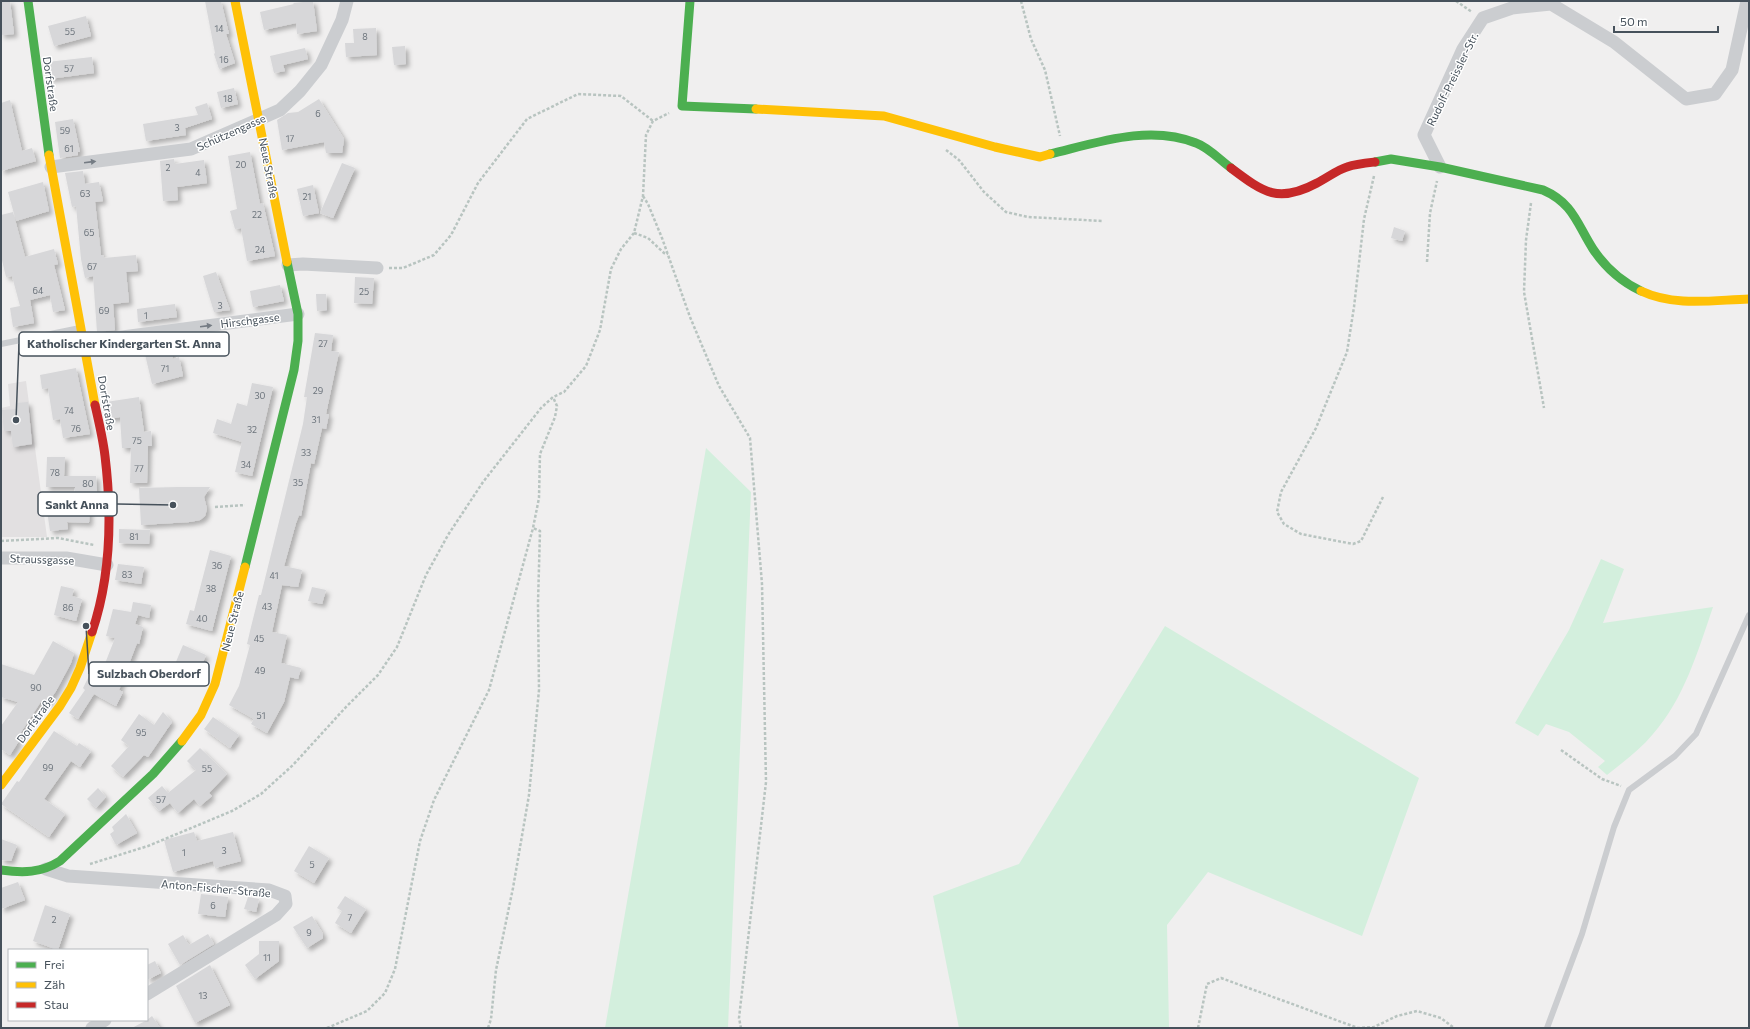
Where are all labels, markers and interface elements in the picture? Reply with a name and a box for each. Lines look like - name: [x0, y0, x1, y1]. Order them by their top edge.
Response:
- scale bar: [1614, 8, 1718, 34]
- text: 50 m: [1620, 14, 1648, 28]
- house number: 14: [214, 23, 224, 34]
- house number: 55: [65, 26, 75, 37]
- street label: Rudolf-Preissler-Str.: [1424, 30, 1481, 128]
- house number: 8: [362, 31, 368, 42]
- house number: 16: [219, 54, 229, 65]
- street label: Dorfstraße: [41, 56, 61, 112]
- house number: 57: [64, 63, 74, 74]
- house number: 18: [223, 93, 233, 104]
- house number: 6: [315, 108, 321, 119]
- street label: Schützengasse: [195, 111, 268, 153]
- house number: 3: [174, 122, 180, 133]
- house number: 59: [60, 125, 70, 136]
- house number: 17: [286, 133, 295, 144]
- street label: Neue Straße: [257, 137, 281, 200]
- house number: 61: [64, 143, 74, 154]
- one-way arrow: [84, 159, 96, 165]
- house number: 20: [236, 159, 247, 170]
- house number: 2: [166, 162, 171, 173]
- house number: 4: [195, 167, 201, 178]
- house number: 63: [80, 188, 90, 199]
- house number: 21: [303, 191, 311, 202]
- house number: 22: [252, 209, 262, 220]
- house number: 65: [84, 227, 94, 238]
- house number: 24: [255, 244, 266, 255]
- house number: 67: [87, 261, 97, 272]
- house number: 64: [33, 285, 44, 296]
- house number: 25: [359, 286, 369, 297]
- house number: 3: [217, 300, 223, 311]
- house number: 69: [99, 305, 109, 316]
- house number: 1: [144, 310, 148, 321]
- street label: Hirschgasse: [220, 310, 280, 330]
- one-way arrow: [200, 323, 212, 329]
- callout: Katholischer Kindergarten St. Anna: [19, 332, 229, 356]
- text: Katholischer Kindergarten St. Anna: [27, 336, 221, 350]
- house number: 27: [318, 338, 328, 349]
- house number: 71: [161, 363, 169, 374]
- street label: Dorfstraße: [96, 375, 118, 432]
- house number: 29: [313, 385, 323, 396]
- house number: 30: [254, 390, 266, 401]
- house number: 74: [64, 405, 74, 416]
- house number: 31: [312, 414, 320, 425]
- house number: 76: [71, 423, 81, 434]
- house number: 32: [247, 424, 257, 435]
- house number: 75: [132, 435, 142, 446]
- house number: 33: [301, 447, 311, 458]
- house number: 34: [241, 459, 252, 470]
- house number: 77: [134, 463, 144, 474]
- house number: 78: [50, 467, 60, 478]
- house number: 35: [293, 477, 303, 488]
- house number: 80: [82, 478, 94, 489]
- callout: Sankt Anna: [38, 492, 117, 516]
- text: Sankt Anna: [45, 497, 109, 511]
- house number: 81: [129, 531, 139, 542]
- street label: Straussgasse: [10, 551, 75, 567]
- house number: 36: [212, 560, 222, 571]
- house number: 83: [122, 569, 132, 580]
- house number: 41: [270, 570, 278, 581]
- house number: 38: [206, 583, 216, 594]
- street label: Neue Straße: [218, 589, 246, 652]
- house number: 43: [262, 601, 272, 612]
- house number: 86: [63, 602, 73, 613]
- house number: 40: [196, 613, 208, 624]
- house number: 45: [254, 633, 264, 644]
- callout: Sulzbach Oberdorf: [89, 662, 209, 686]
- house number: 49: [255, 665, 265, 676]
- text: Sulzbach Oberdorf: [97, 666, 201, 680]
- house number: 90: [30, 682, 42, 693]
- street label: Dorfstraße: [14, 693, 57, 745]
- house number: 51: [256, 710, 266, 721]
- house number: 95: [136, 727, 146, 738]
- house number: 99: [43, 762, 53, 773]
- house number: 55: [202, 763, 212, 774]
- house number: 57: [156, 794, 166, 805]
- house number: 3: [221, 845, 227, 856]
- house number: 1: [182, 847, 186, 858]
- house number: 5: [309, 859, 315, 870]
- street label: Anton-Fischer-Straße: [161, 877, 272, 899]
- house number: 6: [210, 900, 216, 911]
- house number: 7: [348, 912, 353, 923]
- house number: 2: [52, 914, 57, 925]
- house number: 9: [306, 927, 312, 938]
- legend: [8, 949, 148, 1021]
- house number: 11: [263, 952, 271, 963]
- text: Frei: [44, 957, 65, 971]
- text: Zäh: [44, 977, 65, 991]
- house number: 13: [199, 990, 207, 1001]
- text: Stau: [44, 997, 69, 1011]

